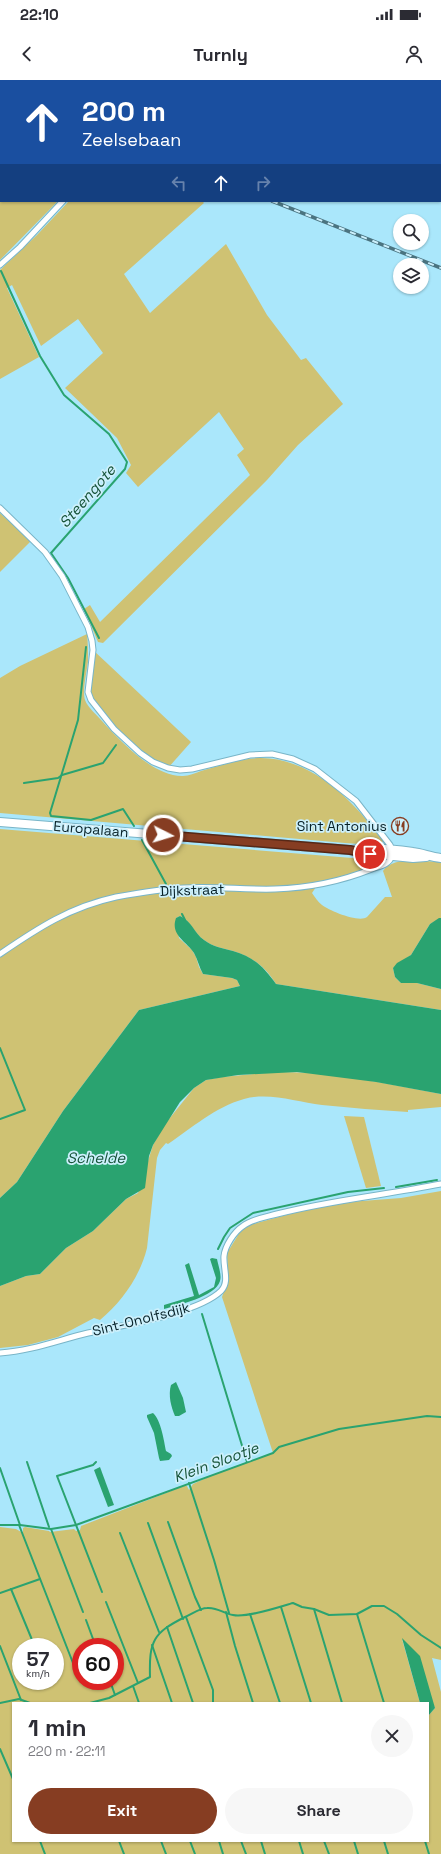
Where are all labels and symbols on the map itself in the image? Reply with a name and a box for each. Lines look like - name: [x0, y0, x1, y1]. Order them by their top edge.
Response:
- water label: Steengote: [55, 460, 120, 531]
- position arrow: [142, 814, 184, 856]
- restaurant icon: Sint Antonius: [390, 816, 410, 836]
- street label: Europalaan: [53, 817, 129, 841]
- place label: Sint Antonius: [297, 817, 387, 835]
- pin: [353, 837, 387, 871]
- street label: Dijkstraat: [160, 880, 224, 900]
- water label: Schelde: [67, 1148, 126, 1167]
- street label: Sint-Onolfsdijk: [90, 1298, 192, 1340]
- water label: Klein Slootje: [171, 1437, 262, 1486]
- speed limit sign: 60: [72, 1638, 124, 1690]

